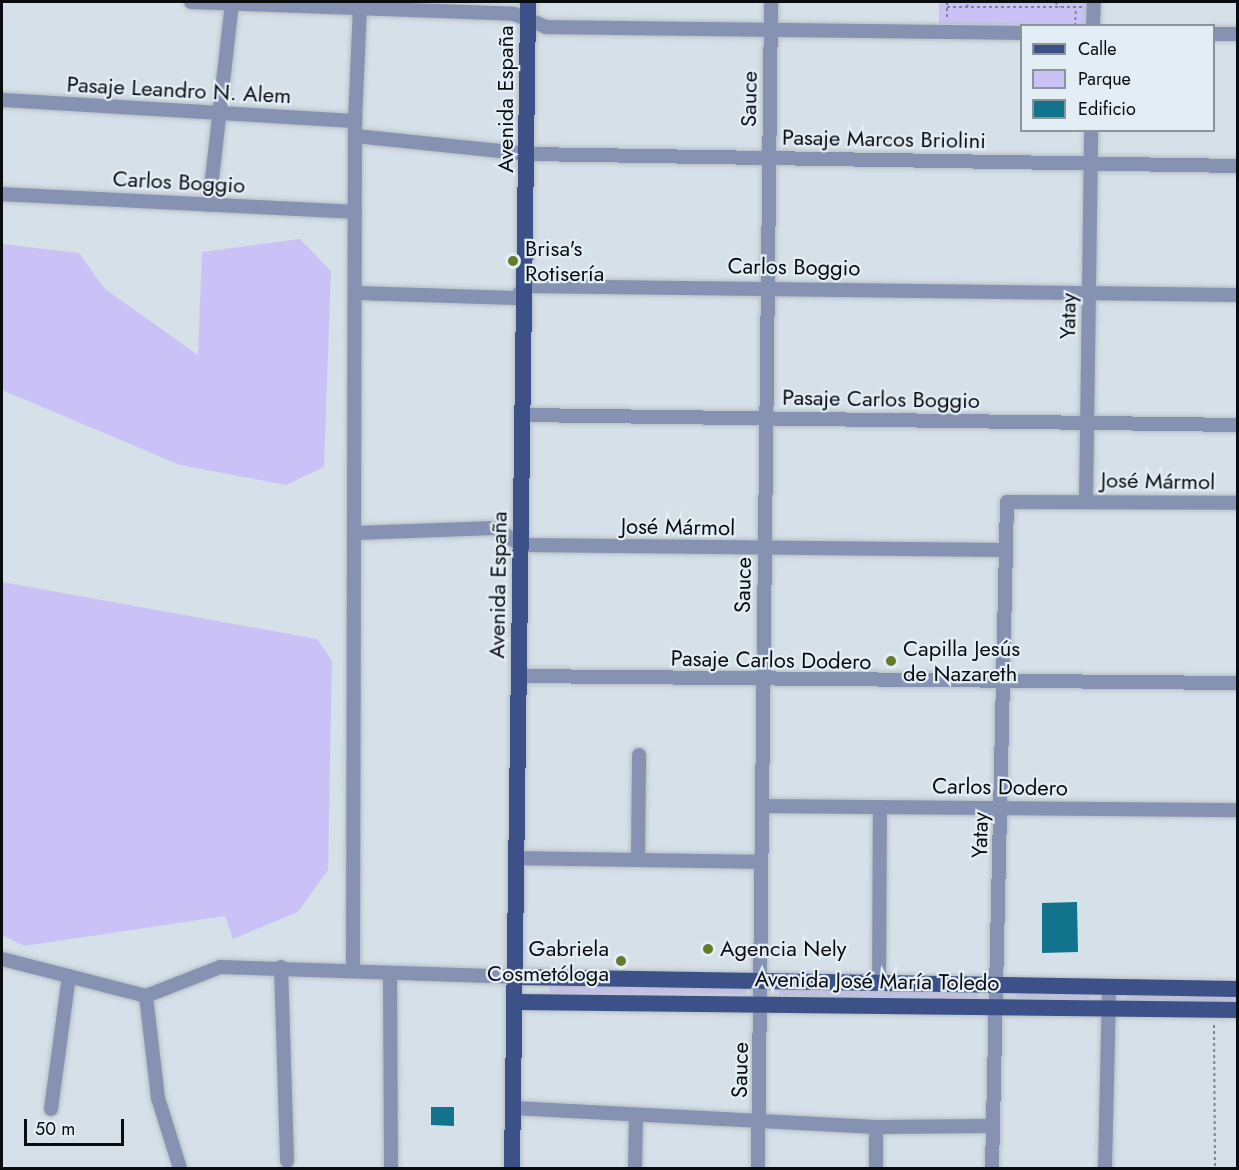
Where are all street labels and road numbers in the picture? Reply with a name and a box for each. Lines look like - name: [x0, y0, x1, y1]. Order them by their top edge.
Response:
- street label: Avenida España: [493, 25, 519, 173]
- street label: Pasaje Leandro N. Alem: [66, 71, 292, 109]
- street label: Sauce: [735, 71, 763, 127]
- street label: Pasaje Marcos Briolini: [782, 124, 986, 154]
- street label: Carlos Boggio: [112, 165, 246, 199]
- street label: Carlos Boggio: [727, 253, 861, 281]
- street label: Yatay: [1054, 293, 1082, 339]
- street label: Pasaje Carlos Boggio: [782, 384, 980, 414]
- street label: José Mármol: [1101, 467, 1215, 495]
- street label: Avenida España: [484, 511, 512, 659]
- street label: José Mármol: [621, 513, 735, 541]
- street label: Sauce: [729, 557, 757, 613]
- street label: Pasaje Carlos Dodero: [670, 645, 872, 675]
- street label: Carlos Dodero: [932, 773, 1068, 801]
- street label: Yatay: [966, 812, 994, 858]
- street label: Avenida José María Toledo: [754, 966, 1000, 996]
- street label: Sauce: [726, 1042, 754, 1098]

